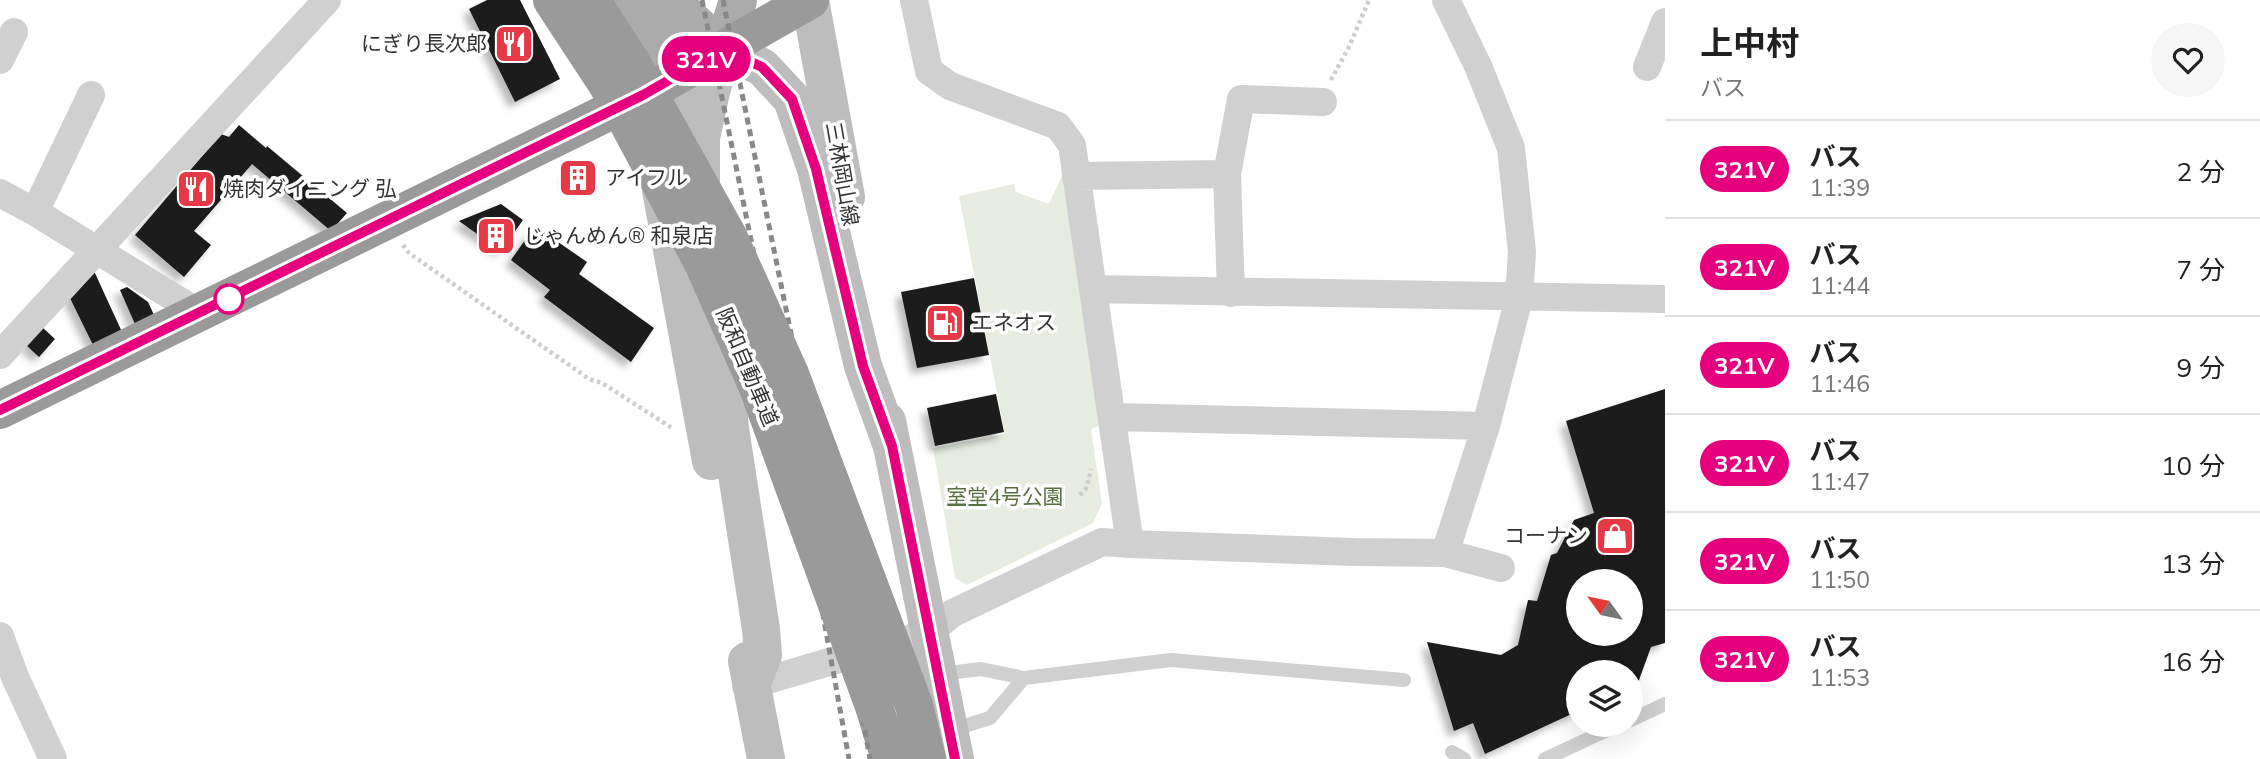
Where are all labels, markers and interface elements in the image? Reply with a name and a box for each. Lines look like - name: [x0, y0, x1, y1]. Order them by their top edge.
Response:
- text: 上中村: [1700, 22, 1799, 63]
- restaurant icon: にぎり長次郎: [493, 23, 535, 65]
- button: heart: [2151, 23, 2225, 97]
- place label: にぎり長次郎: [361, 30, 487, 56]
- line badge: 321V: [657, 36, 755, 82]
- text: 321V: [676, 44, 736, 74]
- text: バス: [1700, 73, 1746, 102]
- street label: 三林岡山線: [821, 120, 865, 228]
- text: バス: [1810, 140, 1862, 173]
- text: 321V: [1714, 154, 1775, 184]
- text: 2 分: [2177, 155, 2225, 188]
- building icon: アイフル: [557, 157, 599, 199]
- place label: アイフル: [605, 164, 688, 190]
- restaurant icon: 焼肉ダイニング 弘: [175, 168, 217, 210]
- text: 11:39: [1810, 173, 1870, 202]
- place label: 焼肉ダイニング 弘: [223, 175, 396, 201]
- building icon: じゃんめん® 和泉店: [475, 215, 517, 257]
- place label: じゃんめん® 和泉店: [523, 222, 714, 248]
- text: バス: [1810, 238, 1862, 271]
- text: 321V: [1714, 252, 1775, 282]
- text: 7 分: [2177, 253, 2225, 286]
- text: 11:44: [1810, 271, 1870, 300]
- unlabelled marker: [214, 284, 244, 314]
- fuel station icon: エネオス: [924, 302, 966, 344]
- street label: 阪和自動車道: [711, 304, 785, 430]
- place label: エネオス: [972, 309, 1056, 335]
- text: バス: [1810, 336, 1862, 369]
- text: 321V: [1714, 350, 1775, 380]
- text: 9 分: [2177, 351, 2225, 384]
- text: 11:46: [1810, 369, 1870, 398]
- text: バス: [1810, 434, 1862, 467]
- text: 321V: [1714, 448, 1775, 478]
- text: 10 分: [2161, 449, 2225, 482]
- text: 11:47: [1810, 467, 1870, 496]
- park label: 室堂4号公園: [946, 483, 1064, 509]
- shop icon: コーナン: [1594, 515, 1636, 557]
- place label: コーナン: [1504, 522, 1588, 548]
- text: バス: [1810, 532, 1862, 565]
- text: 321V: [1714, 546, 1775, 576]
- text: 13 分: [2161, 547, 2225, 580]
- text: 11:50: [1810, 565, 1870, 594]
- north arrow: [1566, 569, 1643, 646]
- map controls: [1566, 569, 1643, 737]
- text: バス: [1810, 630, 1862, 663]
- text: 321V: [1714, 644, 1775, 674]
- text: 16 分: [2161, 645, 2225, 678]
- button: layers: [1566, 660, 1643, 737]
- text: 11:53: [1810, 663, 1870, 692]

